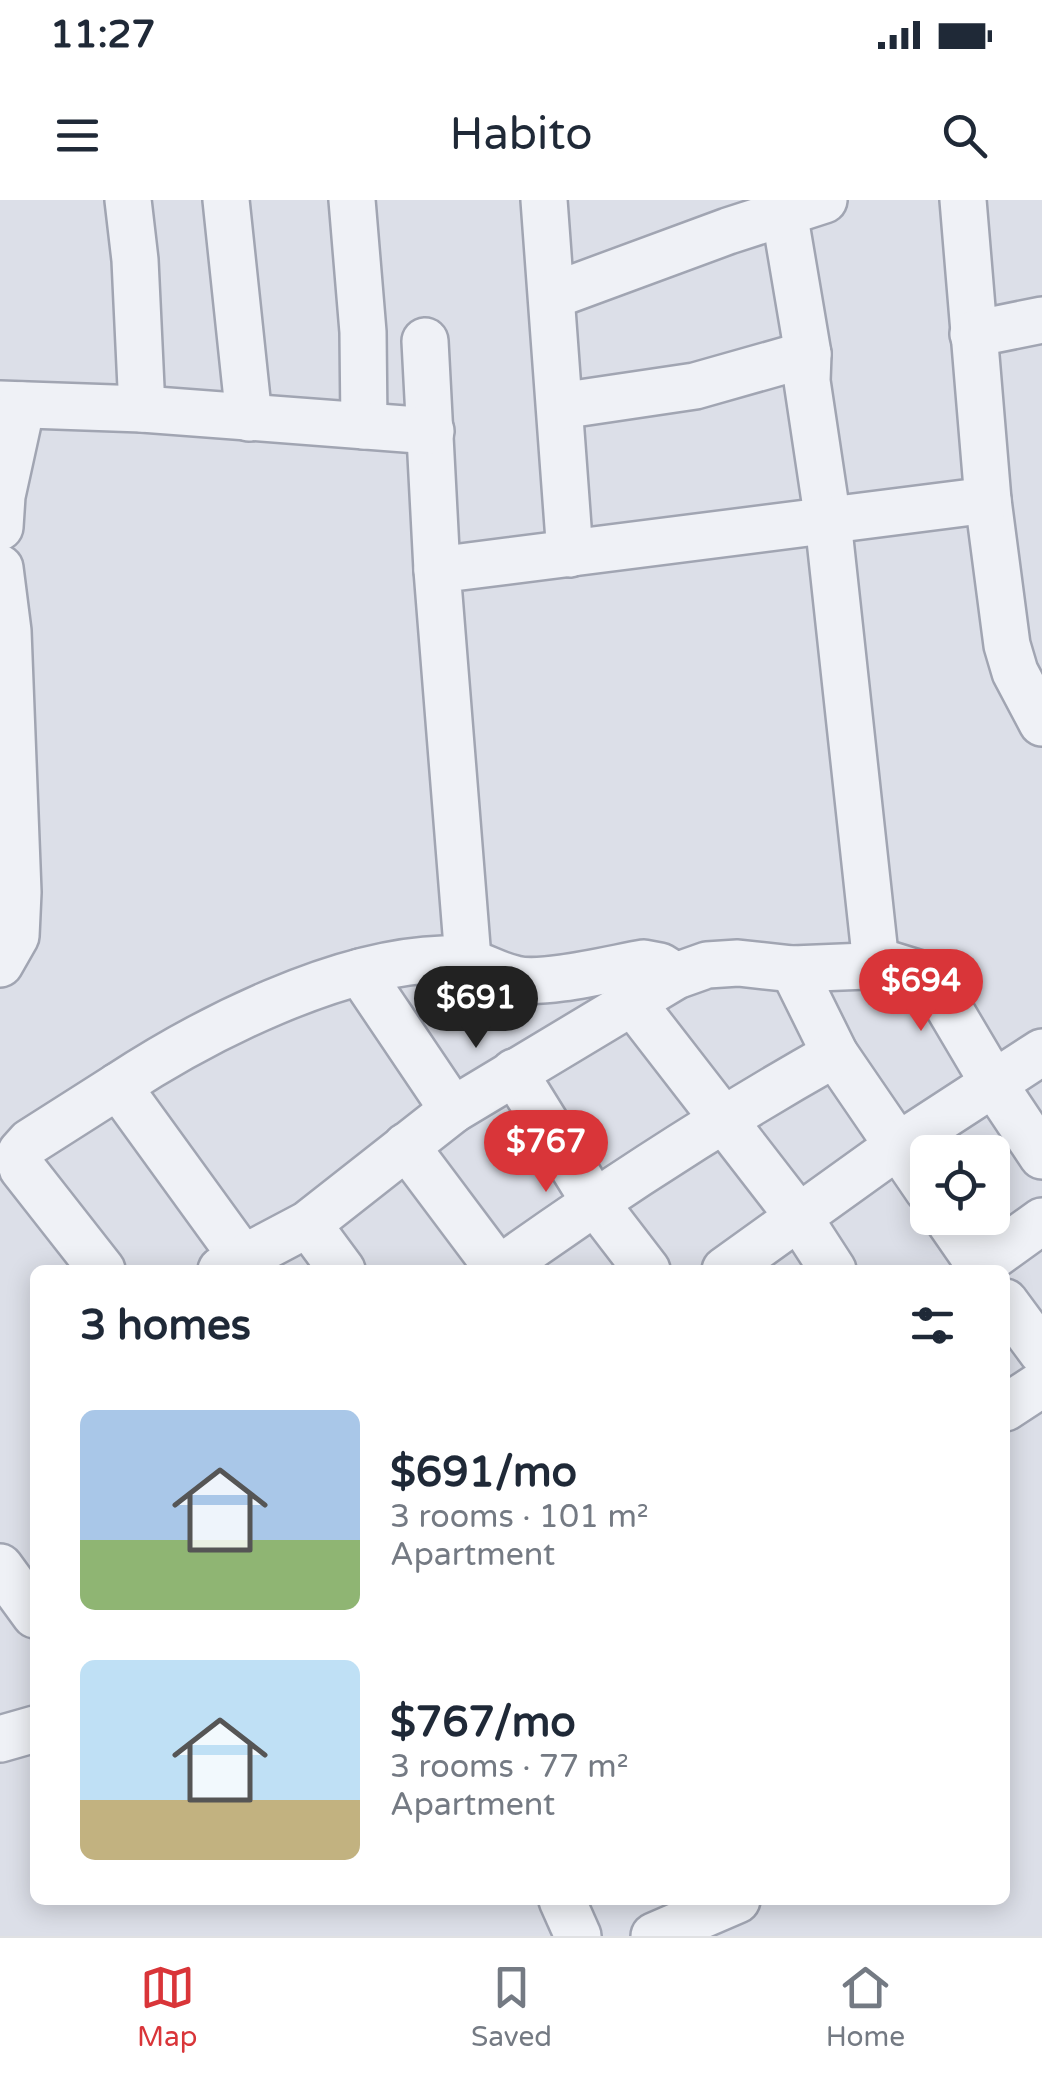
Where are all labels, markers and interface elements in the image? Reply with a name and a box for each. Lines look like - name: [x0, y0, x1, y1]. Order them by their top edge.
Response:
- text: 11:27: [50, 12, 155, 58]
- icon: menu: [50, 108, 105, 163]
- text: Habito: [449, 108, 593, 162]
- icon: search: [937, 108, 992, 163]
- pin: $694: [862, 949, 980, 1034]
- text: $694: [881, 962, 961, 1000]
- pin: $691: [417, 966, 535, 1051]
- text: $691: [436, 979, 516, 1017]
- pin: $767: [487, 1110, 605, 1195]
- text: $767: [506, 1123, 586, 1161]
- map controls: [910, 1135, 1010, 1235]
- button: locate: [910, 1135, 1010, 1235]
- icon: filters: [905, 1298, 960, 1353]
- text: 3 homes: [80, 1300, 251, 1351]
- text: $691/mo: [390, 1447, 577, 1498]
- icon: home: [160, 1450, 280, 1570]
- text: 3 rooms · 101 m²: [390, 1498, 649, 1536]
- text: Apartment: [390, 1536, 555, 1574]
- text: $767/mo: [390, 1697, 576, 1748]
- icon: home: [160, 1700, 280, 1820]
- text: 3 rooms · 77 m²: [390, 1748, 629, 1786]
- text: Apartment: [390, 1786, 555, 1824]
- tab: Map: [137, 1960, 197, 2054]
- tab: Saved: [471, 1960, 552, 2054]
- tab: Home: [826, 1960, 905, 2054]

